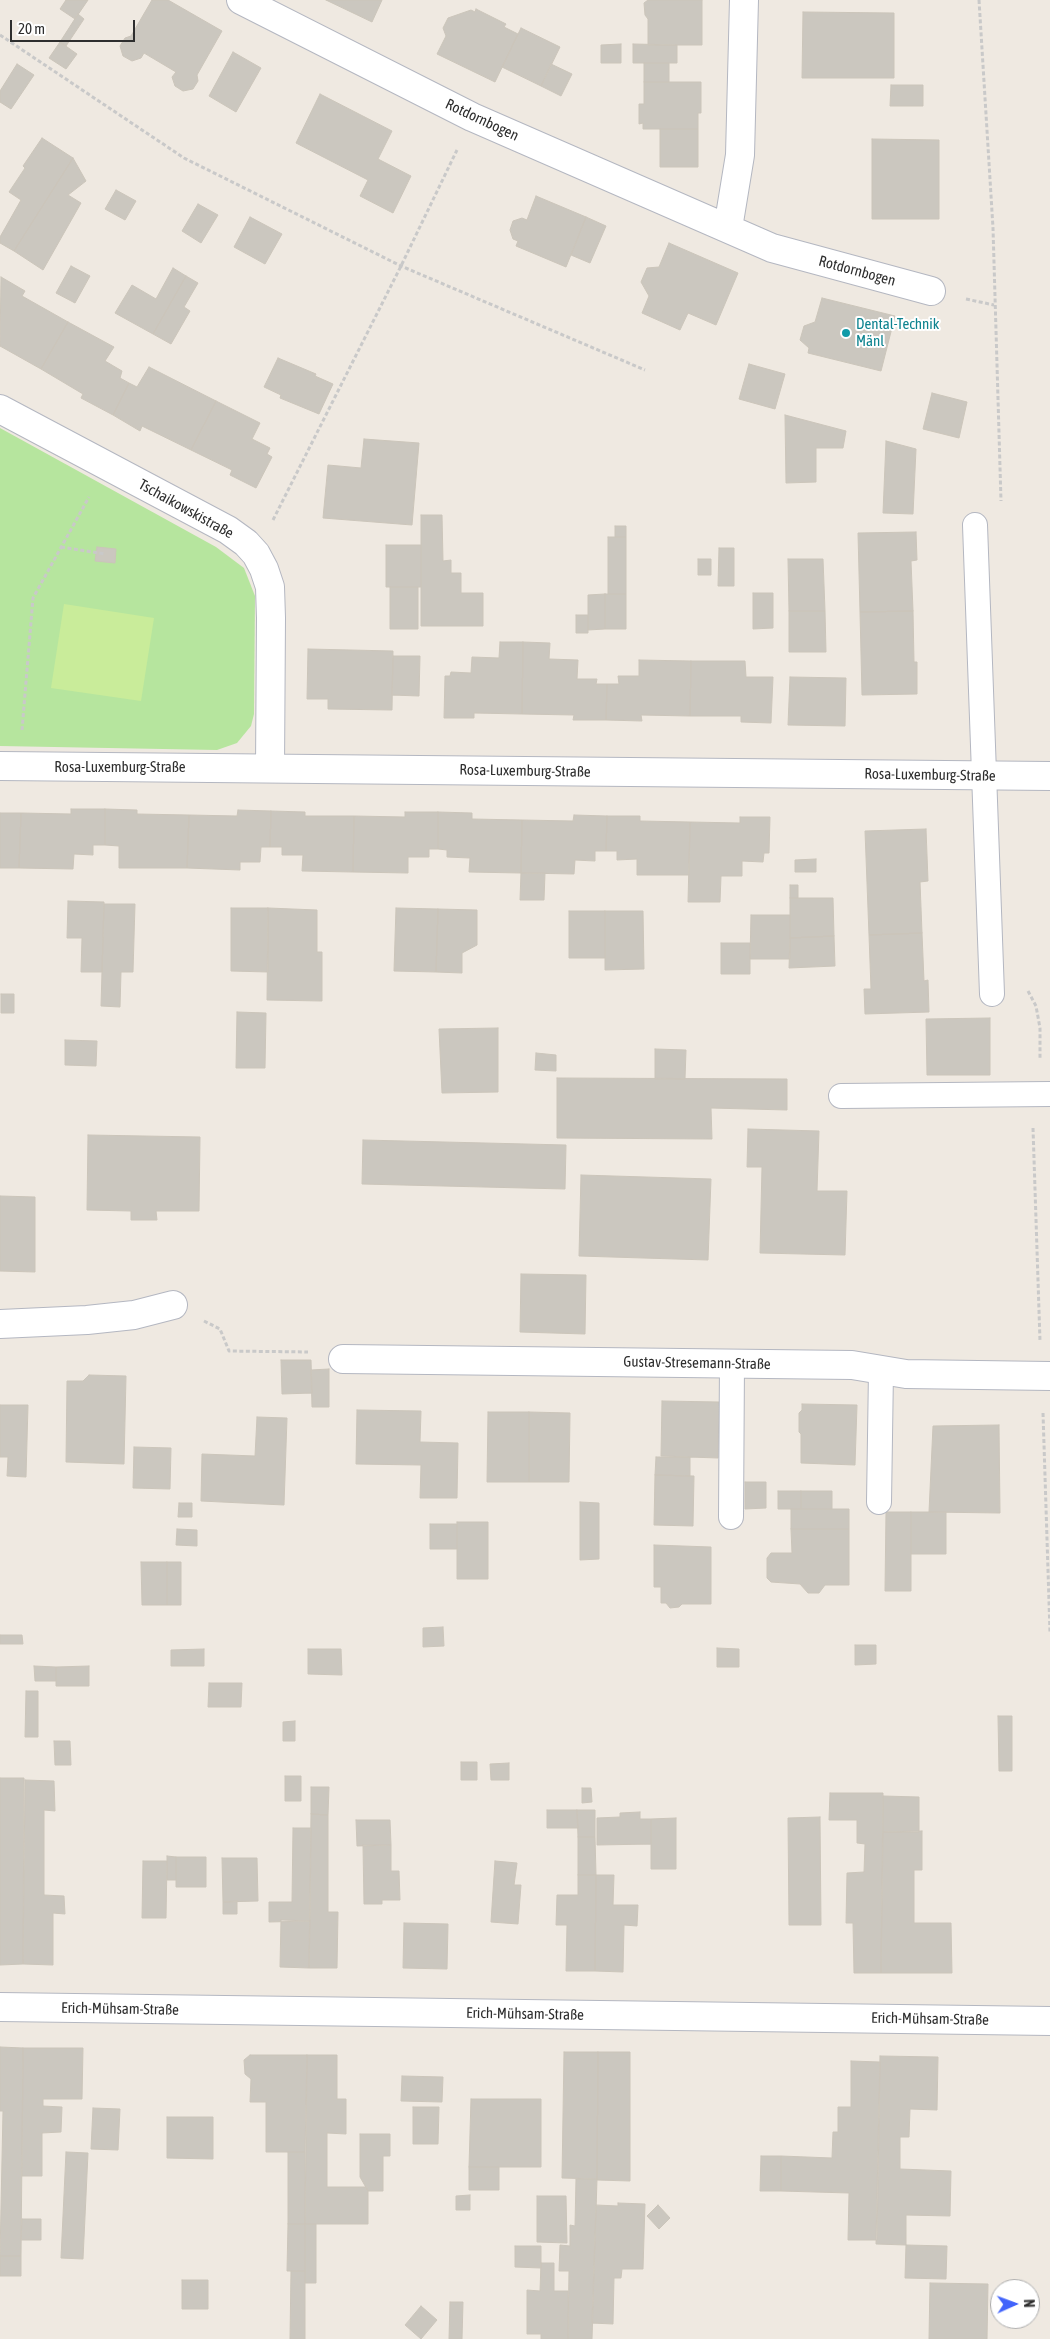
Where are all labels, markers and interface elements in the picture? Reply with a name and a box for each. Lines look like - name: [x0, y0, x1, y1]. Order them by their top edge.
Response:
- scale bar: [12, 10, 138, 42]
- text: 20 m: [18, 20, 45, 37]
- street label: Rotdornbogen: [442, 95, 522, 145]
- street label: Rotdornbogen: [817, 252, 897, 290]
- place label: Dental-Technik Mänl: [856, 315, 939, 350]
- marker: Dental-Technik Mänl: [840, 327, 852, 339]
- street label: Tschaikowskistraße: [135, 475, 237, 543]
- street label: Rosa-Luxemburg-Straße: [54, 758, 186, 776]
- street label: Rosa-Luxemburg-Straße: [459, 761, 591, 781]
- street label: Rosa-Luxemburg-Straße: [864, 765, 996, 785]
- street label: Gustav-Stresemann-Straße: [623, 1353, 771, 1373]
- street label: Erich-Mühsam-Straße: [61, 1999, 179, 2019]
- street label: Erich-Mühsam-Straße: [466, 2004, 584, 2024]
- street label: Erich-Mühsam-Straße: [871, 2009, 989, 2029]
- north arrow: [990, 2279, 1040, 2329]
- text: N: [1021, 2299, 1037, 2308]

